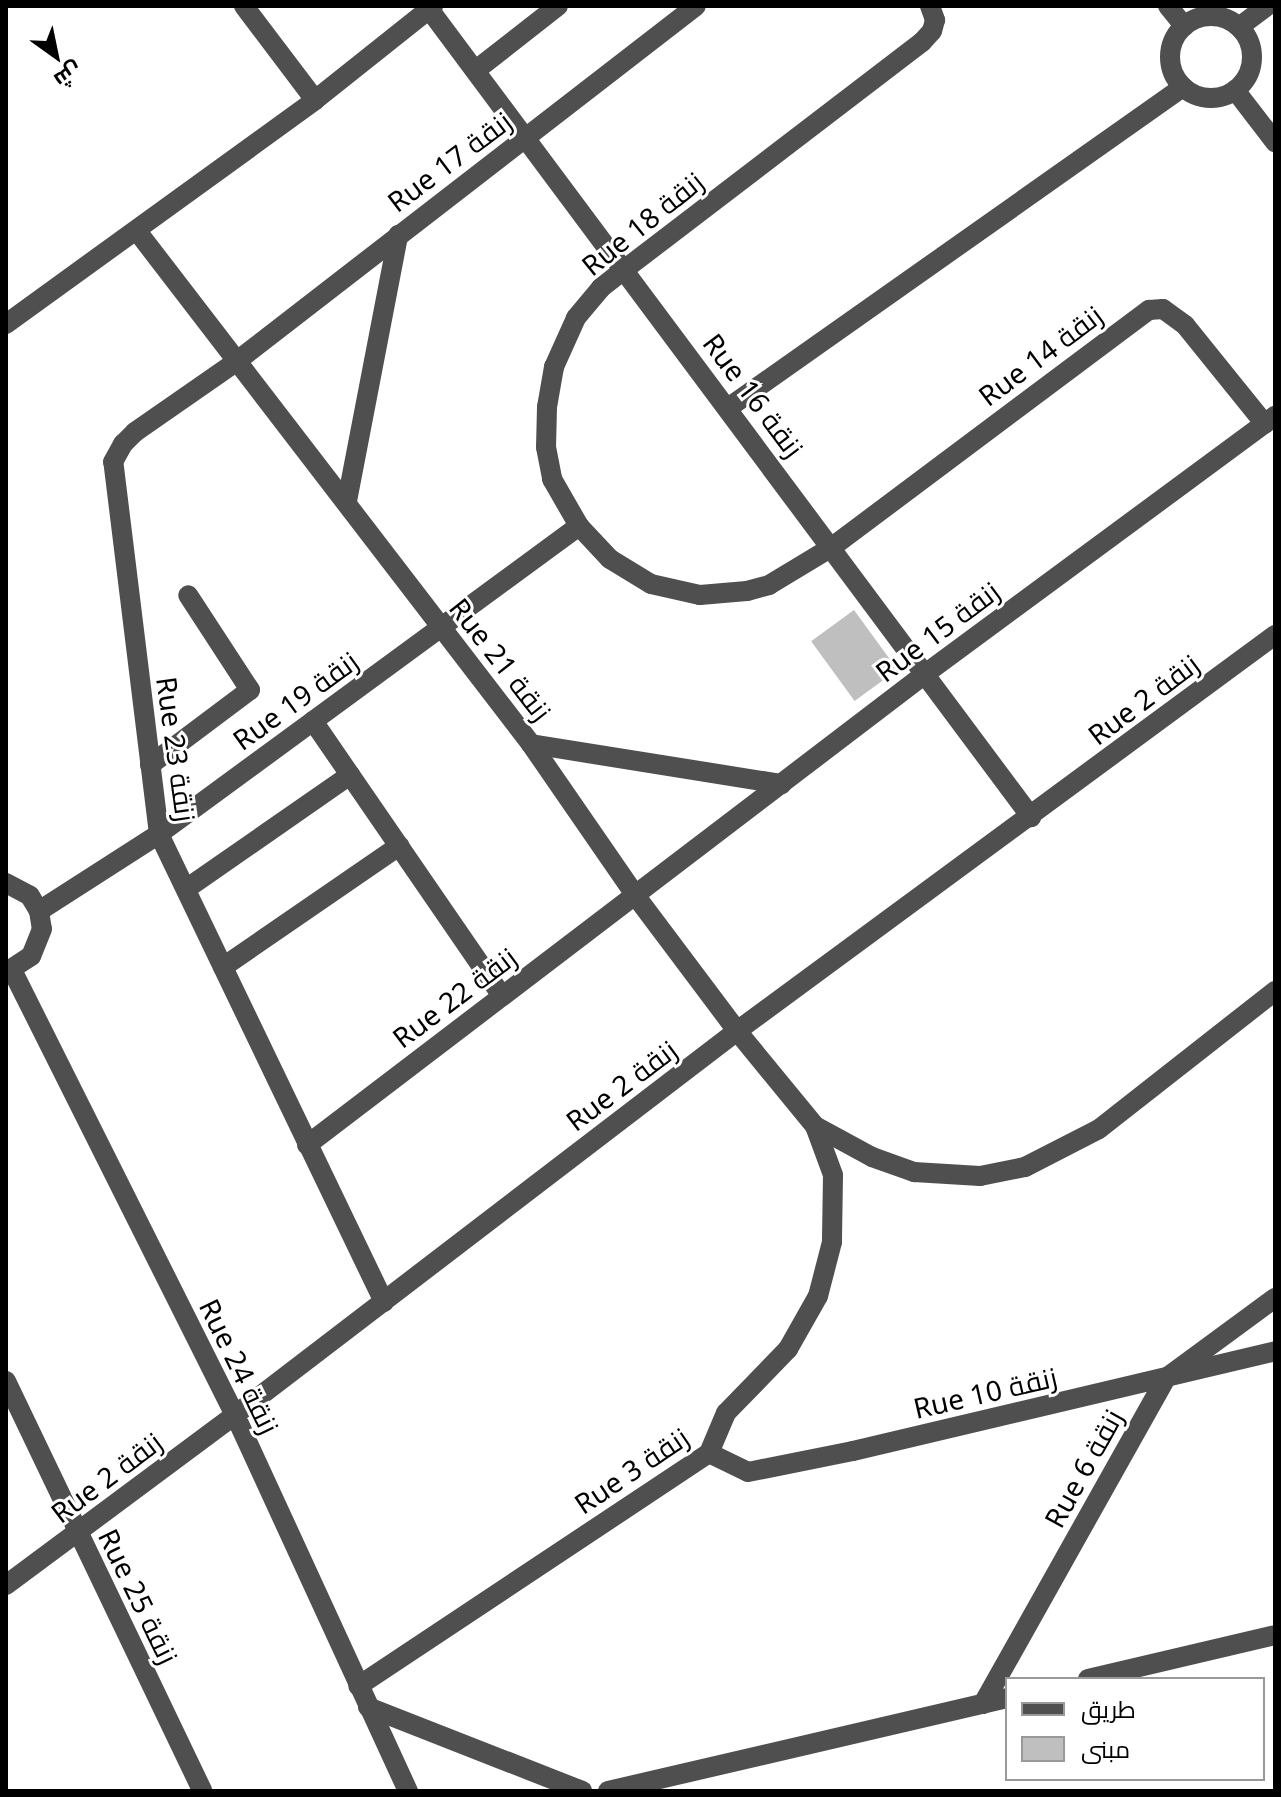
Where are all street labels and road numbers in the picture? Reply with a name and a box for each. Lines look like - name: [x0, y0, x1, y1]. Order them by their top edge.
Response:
- street label: Rue 17 زنقة: [381, 104, 517, 218]
- street label: Rue 18 زنقة: [575, 164, 709, 282]
- street label: Rue 14 زنقة: [972, 298, 1108, 412]
- street label: Rue 16 زنقة: [697, 327, 811, 463]
- street label: Rue 15 زنقة: [869, 574, 1005, 688]
- street label: Rue 21 زنقة: [443, 591, 559, 727]
- street label: Rue 19 زنقة: [226, 643, 364, 757]
- street label: Rue 2 زنقة: [1081, 646, 1205, 752]
- street label: Rue 23 زنقة: [150, 674, 204, 824]
- street label: Rue 22 زنقة: [386, 940, 522, 1054]
- street label: Rue 2 زنقة: [559, 1032, 683, 1138]
- street label: Rue 24 زنقة: [193, 1293, 287, 1439]
- street label: Rue 10 زنقة: [910, 1359, 1060, 1425]
- street label: Rue 6 زنقة: [1037, 1403, 1129, 1533]
- street label: Rue 3 زنقة: [568, 1420, 694, 1520]
- street label: Rue 2 زنقة: [44, 1424, 168, 1530]
- street label: Rue 25 زنقة: [92, 1523, 186, 1669]

